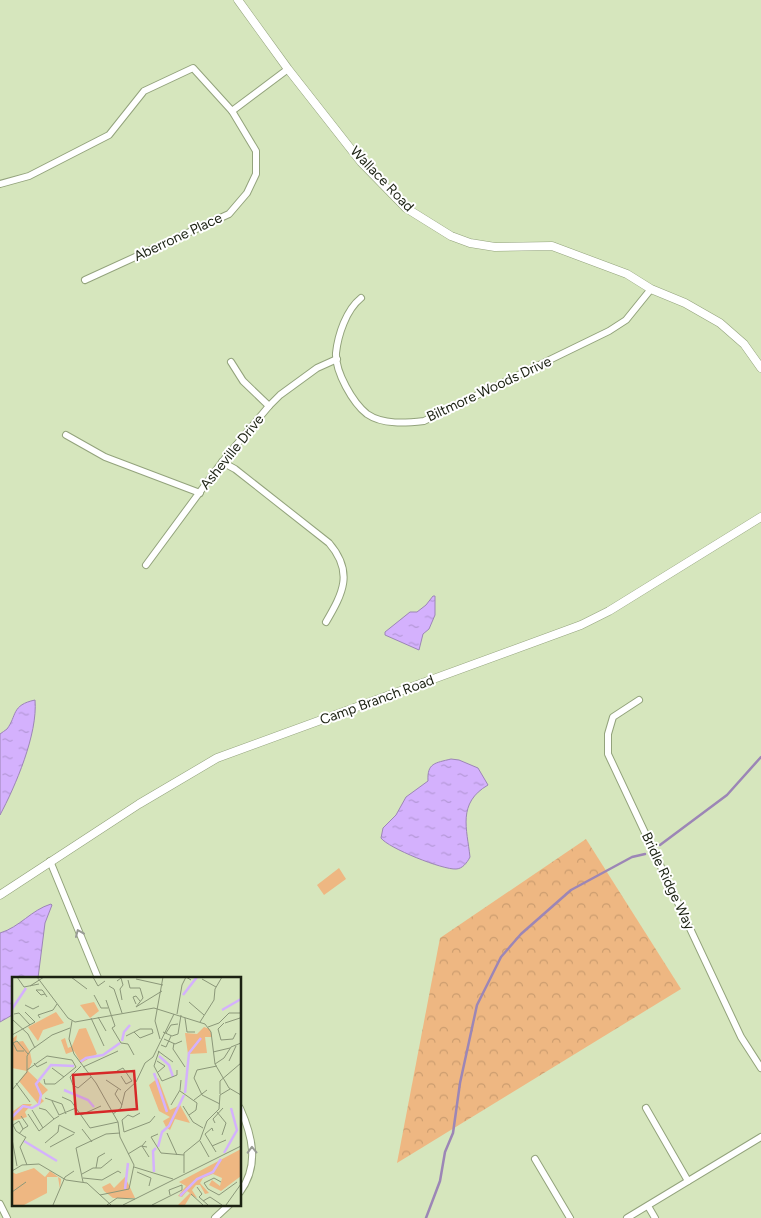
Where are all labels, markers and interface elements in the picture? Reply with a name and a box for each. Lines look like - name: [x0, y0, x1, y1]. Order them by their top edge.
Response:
- street label: Wallace Road: [347, 143, 417, 215]
- street label: Aberrone Place: [131, 209, 225, 265]
- street label: Biltmore Woods Drive: [424, 352, 554, 425]
- street label: Asheville Drive: [197, 411, 268, 493]
- street label: Camp Branch Road: [318, 671, 436, 729]
- street label: Bridle Ridge Way: [638, 829, 698, 933]
- one-way arrow: [75, 929, 85, 938]
- inset map: [12, 977, 241, 1206]
- one-way arrow: [247, 1146, 257, 1154]

